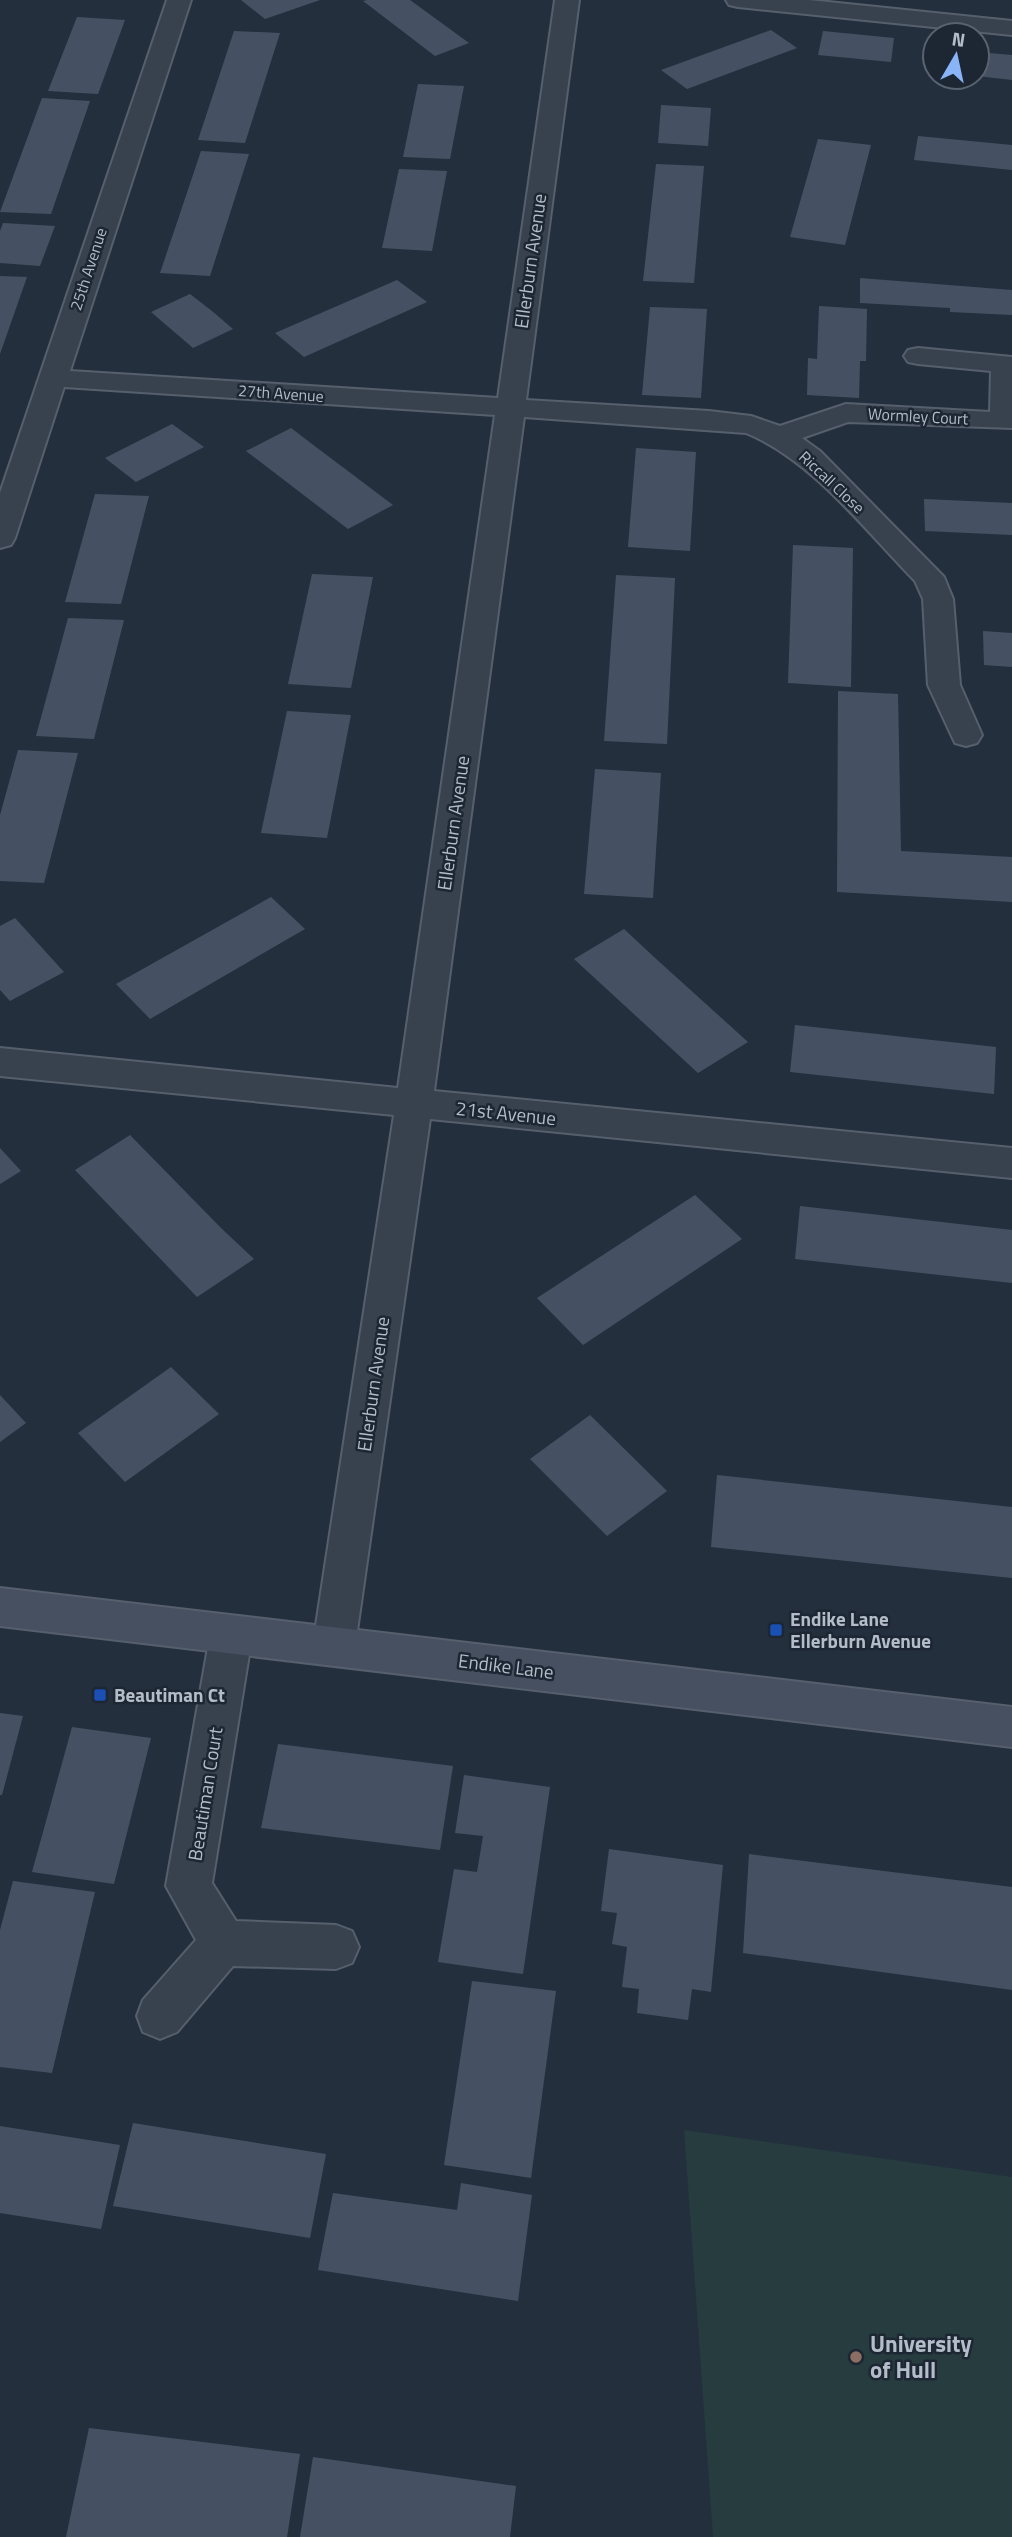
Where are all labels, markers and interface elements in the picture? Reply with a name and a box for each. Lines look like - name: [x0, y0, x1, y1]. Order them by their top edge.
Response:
- north arrow: [921, 21, 991, 91]
- text: N: [950, 23, 968, 54]
- street label: Ellerburn Avenue: [506, 192, 553, 330]
- street label: 25th Avenue: [63, 225, 113, 313]
- street label: 27th Avenue: [237, 378, 325, 408]
- street label: Wormley Court: [867, 401, 969, 431]
- street label: Riccall Close: [794, 445, 870, 519]
- street label: Ellerburn Avenue: [429, 754, 476, 892]
- street label: 21st Avenue: [455, 1093, 557, 1132]
- street label: Ellerburn Avenue: [349, 1315, 396, 1453]
- place label: Endike Lane Ellerburn Avenue: [790, 1604, 931, 1655]
- marker: Endike Lane Ellerburn Avenue: [768, 1622, 784, 1638]
- street label: Endike Lane: [457, 1645, 555, 1686]
- place label: Beautiman Ct: [114, 1680, 225, 1709]
- marker: Beautiman Ct: [92, 1687, 108, 1703]
- street label: Beautiman Court: [180, 1725, 229, 1863]
- place label: University of Hull: [870, 2326, 972, 2387]
- marker: University of Hull: [848, 2349, 864, 2365]

